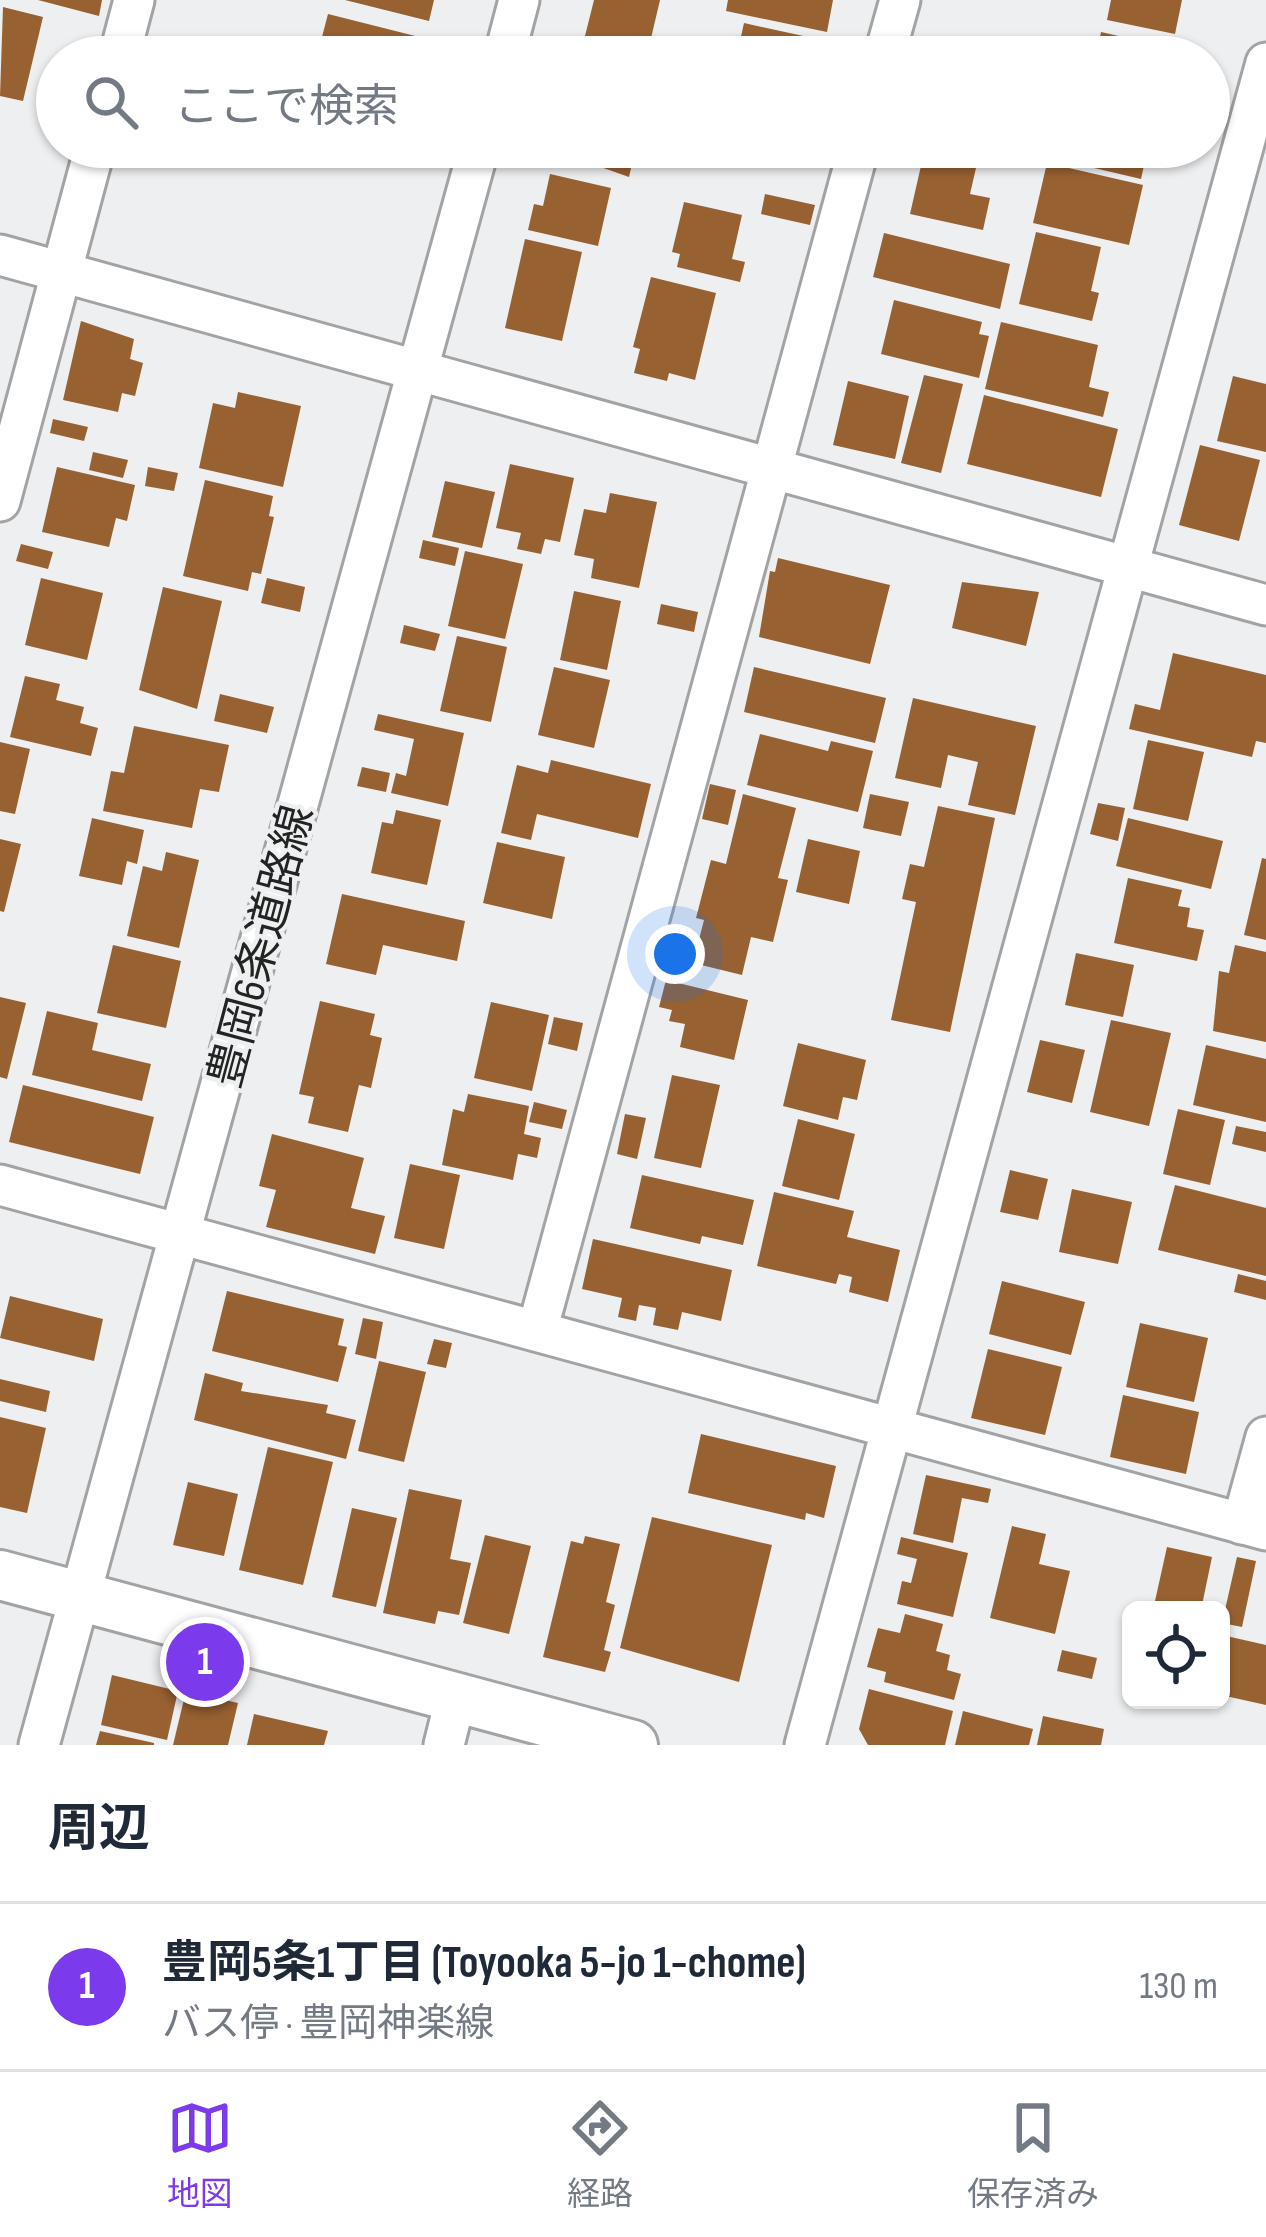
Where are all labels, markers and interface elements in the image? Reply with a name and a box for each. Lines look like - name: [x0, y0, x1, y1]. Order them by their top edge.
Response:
- search box: [36, 36, 1230, 168]
- icon: search: [78, 69, 144, 135]
- text: ここで検索: [174, 80, 399, 135]
- street label: 豊岡6条道路線: [198, 800, 326, 1094]
- your location: [645, 924, 705, 984]
- map controls: [1122, 1601, 1230, 1709]
- button: locate: [1122, 1601, 1230, 1709]
- pin: 1: [166, 1617, 244, 1707]
- text: 周辺: [48, 1799, 150, 1860]
- text: 豊岡5条1丁目 (Toyooka 5-jo 1-chome): [162, 1936, 806, 1991]
- text: 1: [79, 1963, 95, 2010]
- text: 130 m: [1139, 1963, 1218, 2010]
- text: バス停 · 豊岡神楽線: [162, 2001, 494, 2048]
- tab: 地図: [167, 2095, 233, 2215]
- tab: 経路: [567, 2095, 633, 2215]
- tab: 保存済み: [967, 2095, 1099, 2215]

